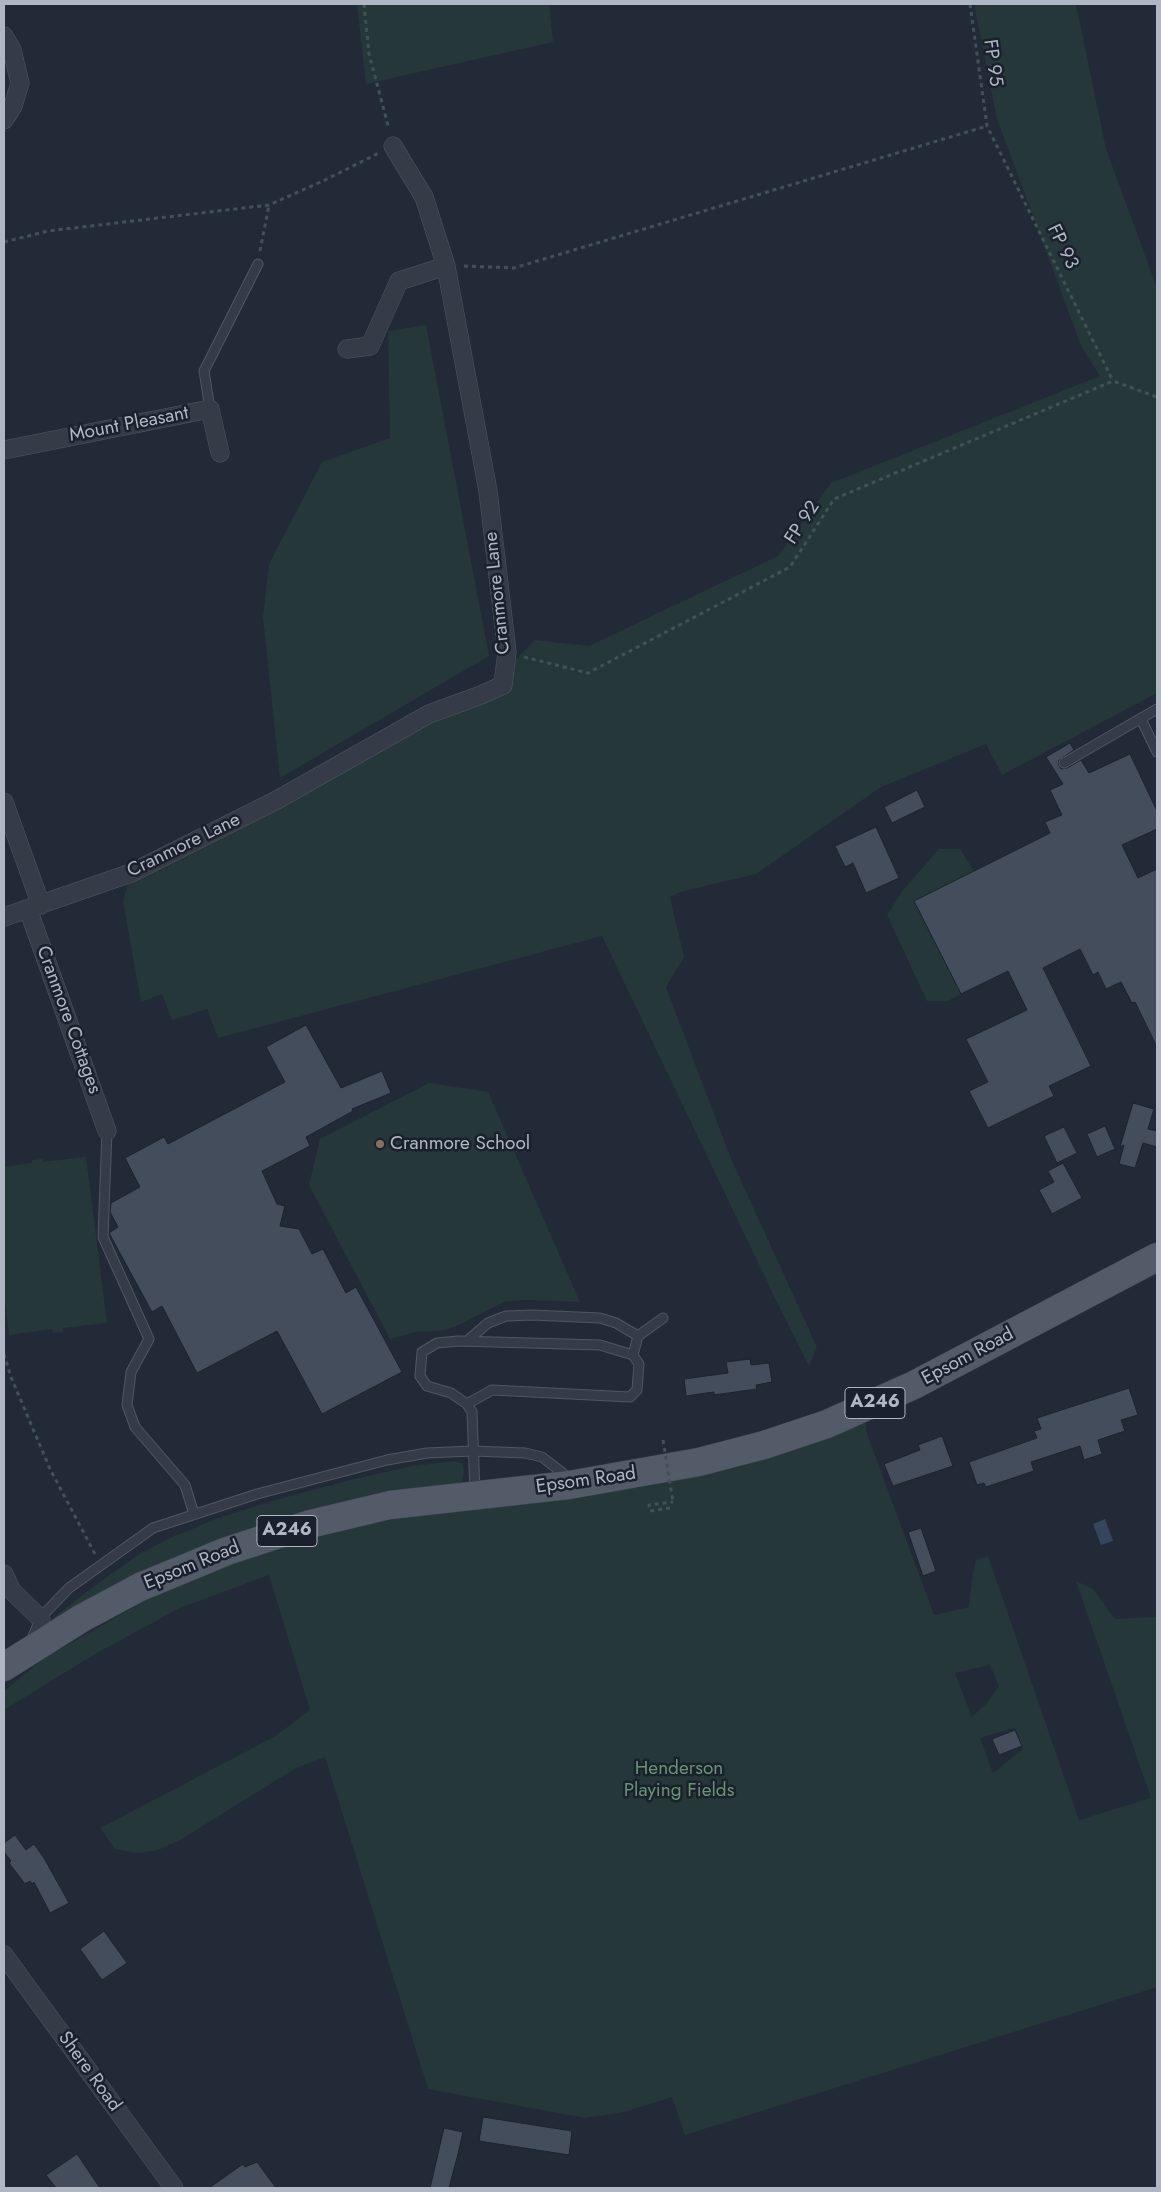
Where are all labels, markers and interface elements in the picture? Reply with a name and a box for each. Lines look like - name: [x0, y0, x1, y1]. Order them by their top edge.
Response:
- street label: FP 95: [977, 38, 1007, 88]
- street label: FP 93: [1041, 221, 1083, 273]
- street label: Mount Pleasant: [67, 402, 191, 448]
- street label: FP 92: [781, 497, 825, 549]
- street label: Cranmore Lane: [480, 531, 516, 655]
- street label: Cranmore Lane: [124, 809, 244, 883]
- street label: Cranmore Cottages: [31, 943, 105, 1097]
- place label: Cranmore School: [390, 1133, 530, 1155]
- marker: Cranmore School: [374, 1138, 386, 1150]
- street label: Epsom Road: [918, 1323, 1018, 1391]
- road number: A246: [845, 1388, 905, 1419]
- street label: Epsom Road: [534, 1463, 638, 1499]
- road number: A246: [257, 1515, 317, 1546]
- street label: Epsom Road: [141, 1537, 243, 1595]
- park label: Henderson Playing Fields: [624, 1758, 734, 1802]
- street label: Shere Road: [52, 2028, 126, 2116]

